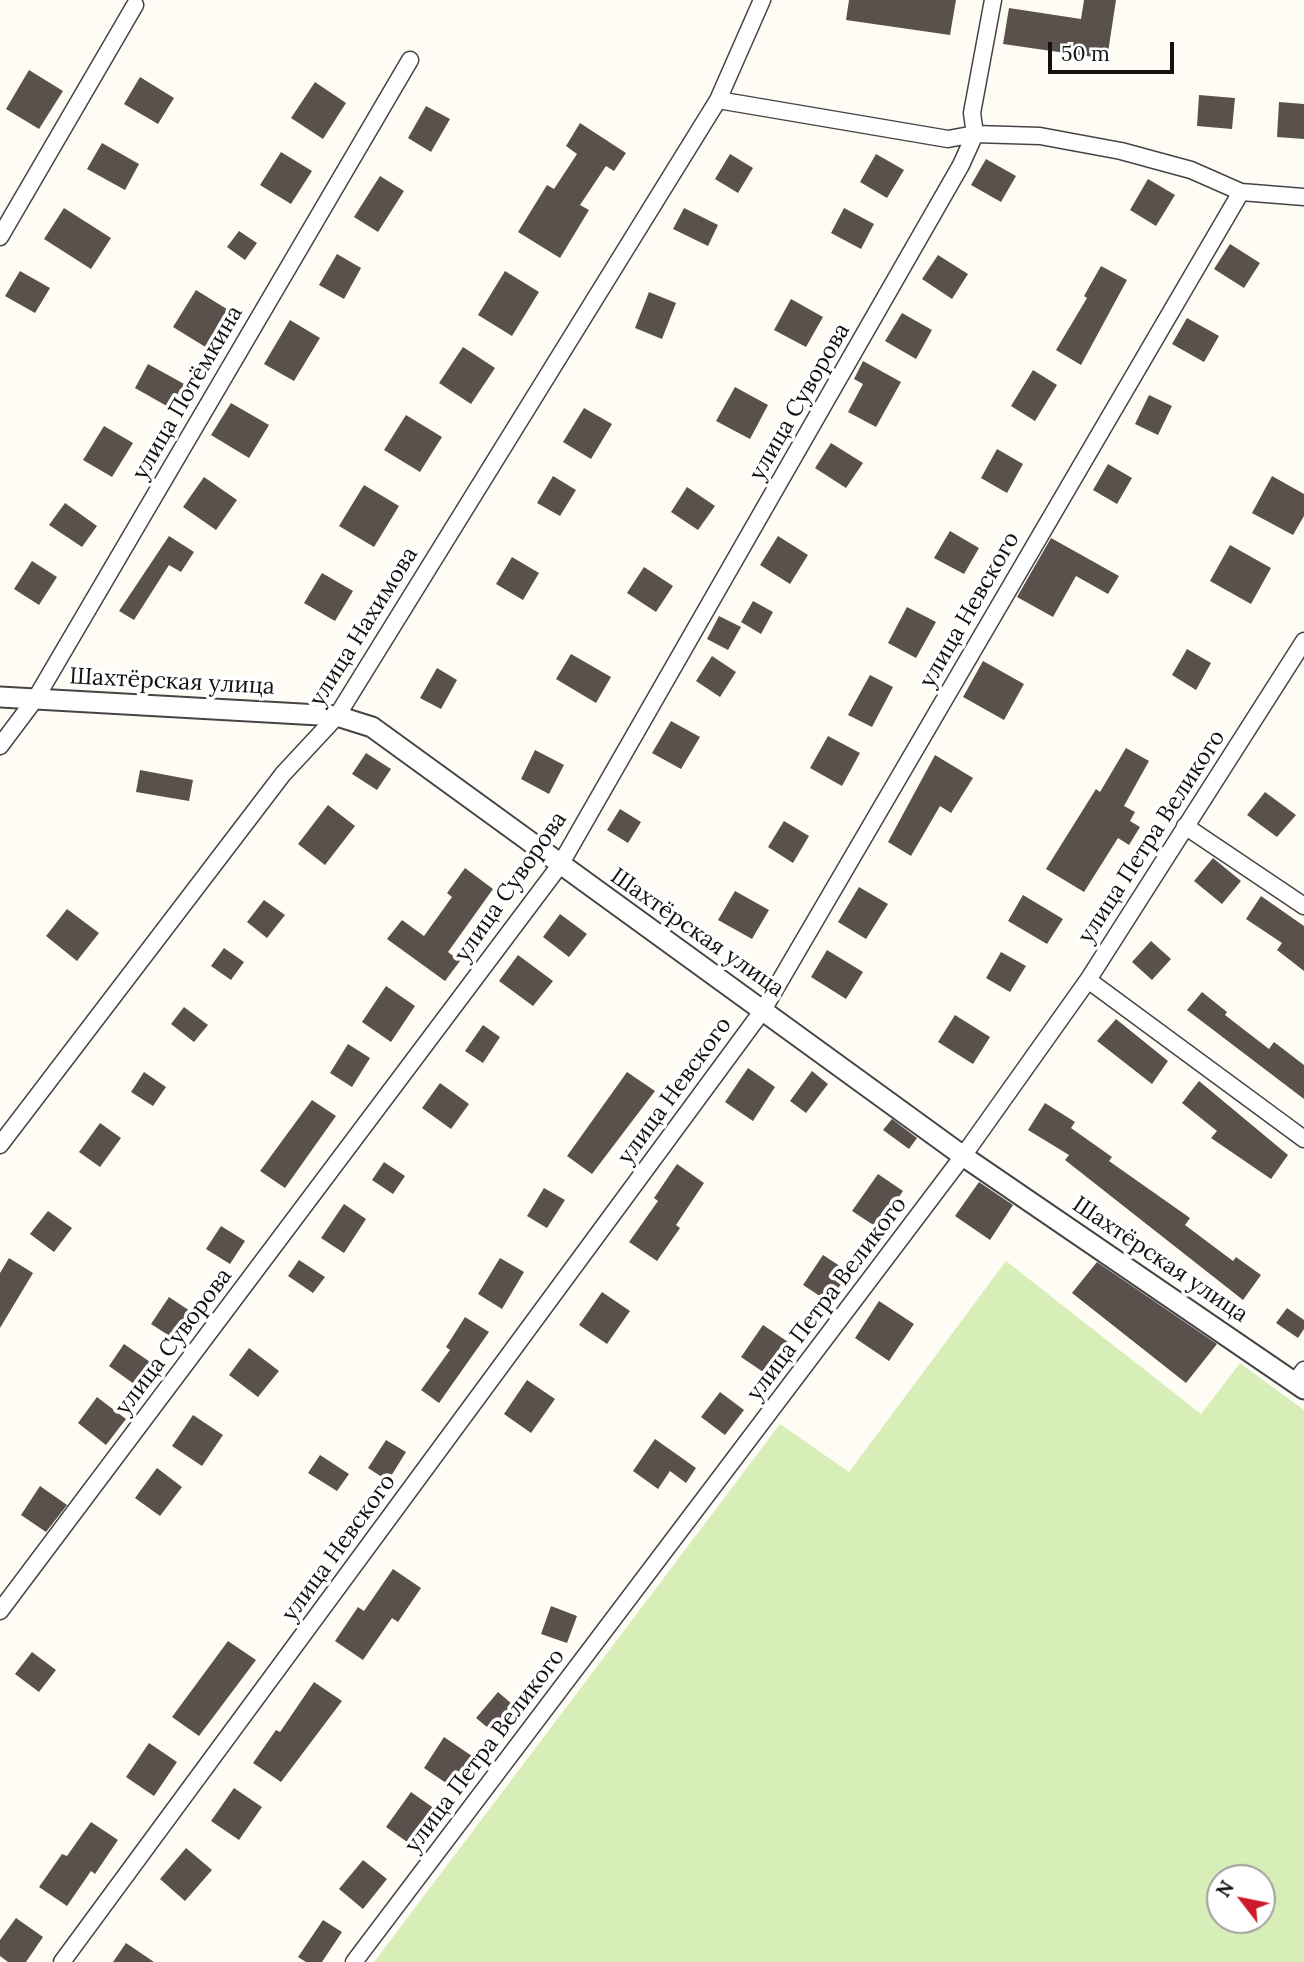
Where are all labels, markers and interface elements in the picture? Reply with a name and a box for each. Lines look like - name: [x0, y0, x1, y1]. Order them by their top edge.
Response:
- scale bar: [1052, 28, 1178, 72]
- text: 50 m: [1061, 40, 1110, 67]
- street label: улица Потёмкина: [127, 301, 249, 485]
- street label: улица Суворова: [744, 319, 856, 485]
- street label: улица Невского: [914, 527, 1026, 693]
- street label: улица Нахимова: [304, 542, 424, 712]
- street label: Шахтёрская улица: [69, 663, 275, 701]
- street label: улица Петра Великого: [1073, 725, 1231, 949]
- street label: улица Суворова: [449, 807, 573, 967]
- street label: Шахтёрская улица: [605, 863, 789, 1003]
- street label: улица Невского: [612, 1012, 738, 1170]
- street label: улица Петра Великого: [741, 1191, 913, 1407]
- street label: Шахтёрская улица: [1067, 1191, 1253, 1329]
- street label: улица Суворова: [110, 1263, 238, 1421]
- street label: улица Невского: [276, 1469, 402, 1627]
- street label: улица Петра Великого: [399, 1643, 571, 1859]
- north arrow: [1206, 1864, 1276, 1934]
- text: N: [1211, 1876, 1239, 1902]

